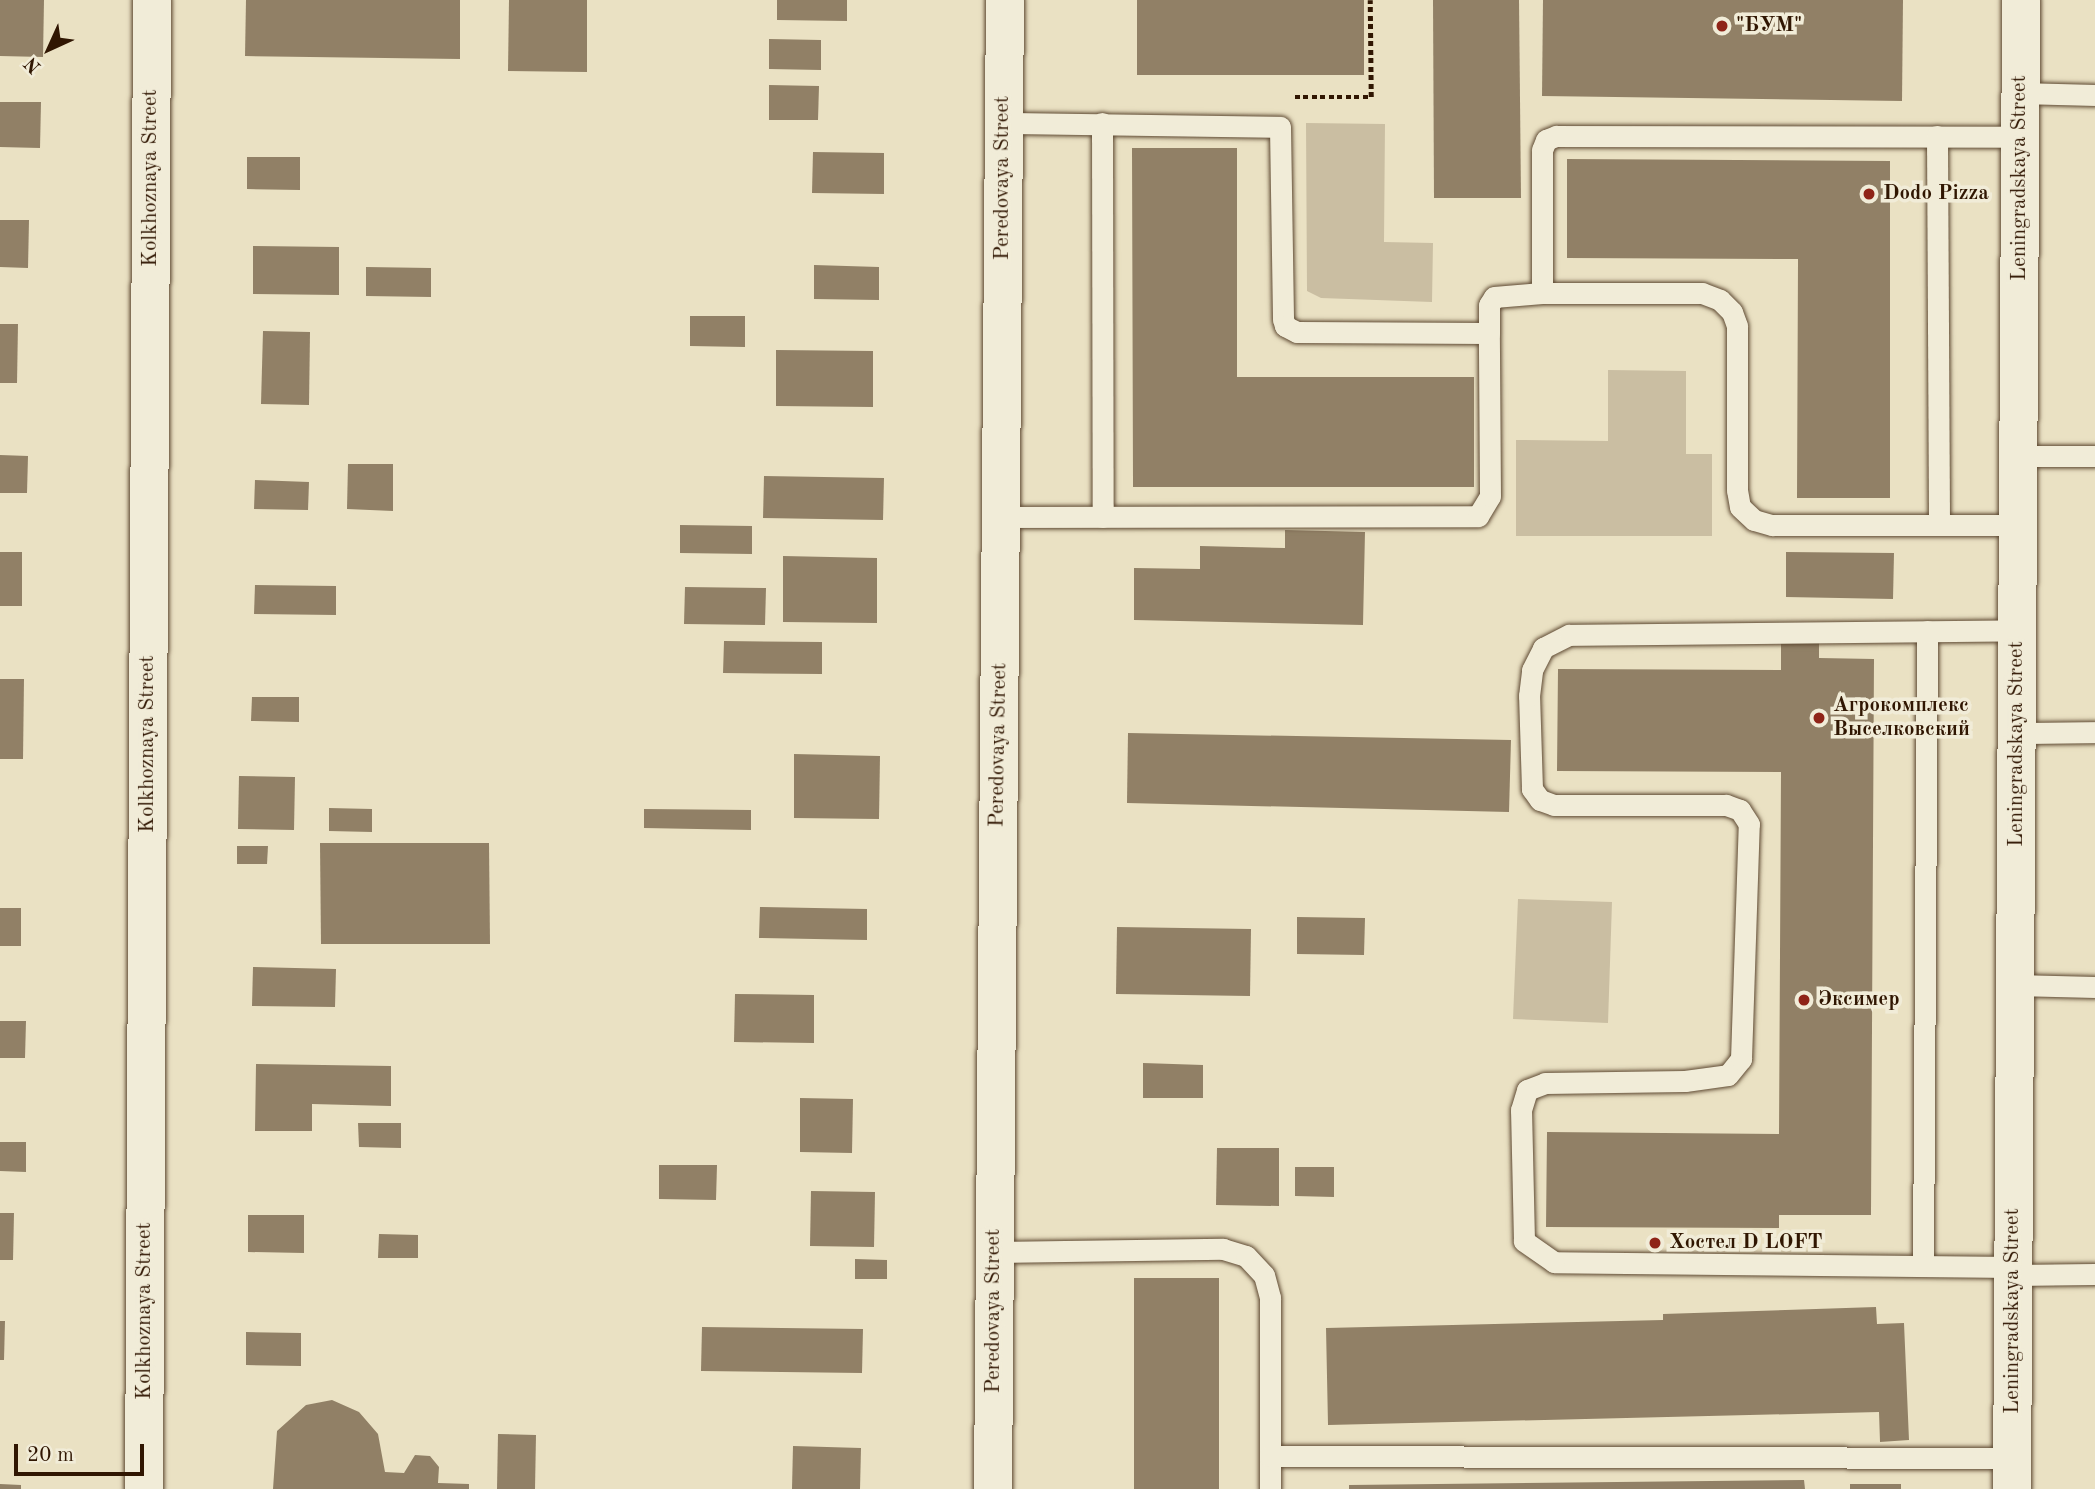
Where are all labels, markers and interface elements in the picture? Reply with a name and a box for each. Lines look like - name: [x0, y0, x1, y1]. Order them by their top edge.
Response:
- place label: "БУМ": [1736, 13, 1802, 39]
- north arrow: [14, 14, 84, 84]
- marker: "БУМ": [1714, 18, 1730, 34]
- text: N: [22, 52, 46, 76]
- street label: Leningradskaya Street: [2007, 75, 2033, 281]
- street label: Kolkhoznaya Street: [138, 89, 164, 267]
- street label: Peredovaya Street: [990, 96, 1016, 260]
- place label: Dodo Pizza: [1883, 181, 1989, 207]
- marker: Dodo Pizza: [1861, 186, 1877, 202]
- street label: Leningradskaya Street: [2004, 641, 2030, 847]
- street label: Kolkhoznaya Street: [135, 655, 161, 833]
- street label: Peredovaya Street: [985, 663, 1013, 827]
- place label: Агрокомплекс Выселковский: [1833, 693, 1970, 743]
- marker: Агрокомплекс Выселковский: [1811, 710, 1827, 726]
- place label: Эксимер: [1818, 987, 1900, 1013]
- marker: Эксимер: [1796, 992, 1812, 1008]
- street label: Leningradskaya Street: [2000, 1208, 2026, 1414]
- street label: Kolkhoznaya Street: [132, 1222, 158, 1400]
- street label: Peredovaya Street: [981, 1229, 1007, 1393]
- place label: Хостел D LOFT: [1669, 1230, 1823, 1256]
- marker: Хостел D LOFT: [1647, 1235, 1663, 1251]
- scale bar: [18, 1430, 147, 1474]
- text: 20 m: [27, 1445, 74, 1466]

